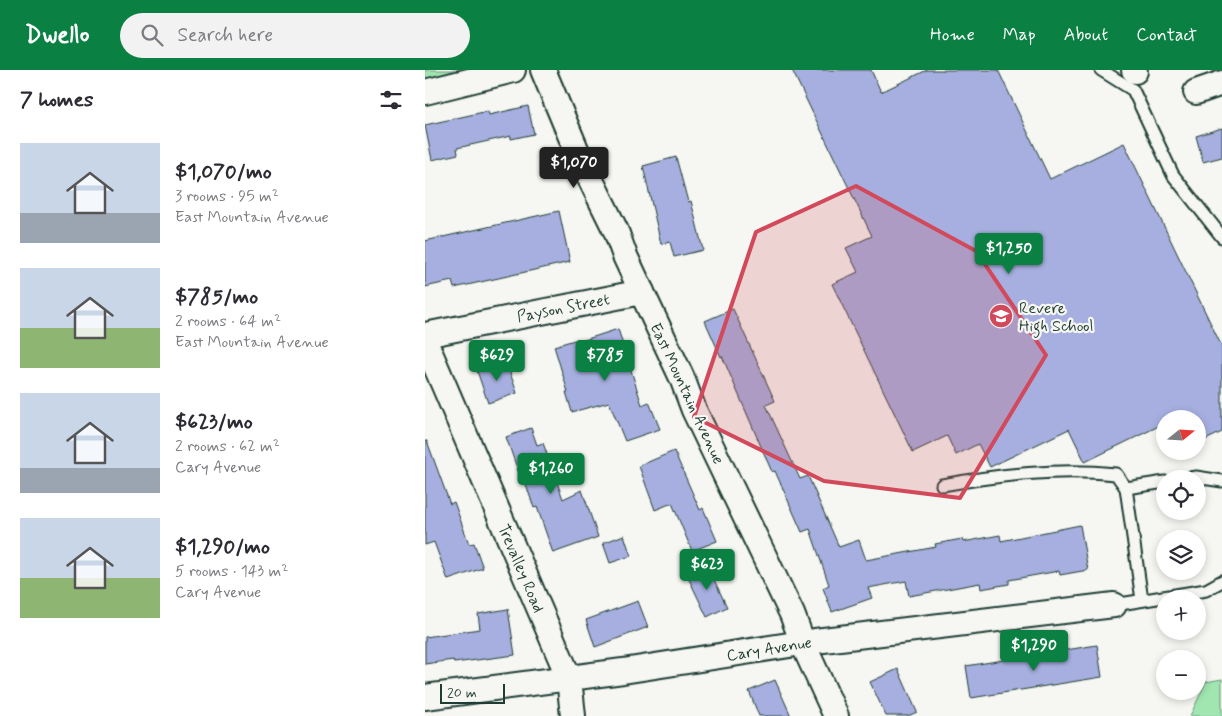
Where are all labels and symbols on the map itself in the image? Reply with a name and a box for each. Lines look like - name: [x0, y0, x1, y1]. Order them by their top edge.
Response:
- pin: $1,070: [533, 146, 615, 189]
- pin: $1,250: [968, 232, 1050, 275]
- street label: Payson Street: [515, 289, 611, 328]
- place label: Revere High School: [1019, 298, 1094, 338]
- school or university icon: Revere High School: [988, 303, 1014, 329]
- street label: East Mountain Avenue: [645, 320, 729, 468]
- pin: $629: [467, 340, 527, 382]
- pin: $785: [575, 340, 635, 382]
- north arrow: [1156, 410, 1206, 460]
- pin: $1,260: [510, 452, 592, 495]
- street label: Trevalley Road: [493, 521, 549, 616]
- pin: $623: [677, 548, 737, 591]
- pin: $1,290: [993, 630, 1075, 672]
- street label: Cary Avenue: [725, 632, 813, 667]
- scale bar: [440, 681, 505, 704]

